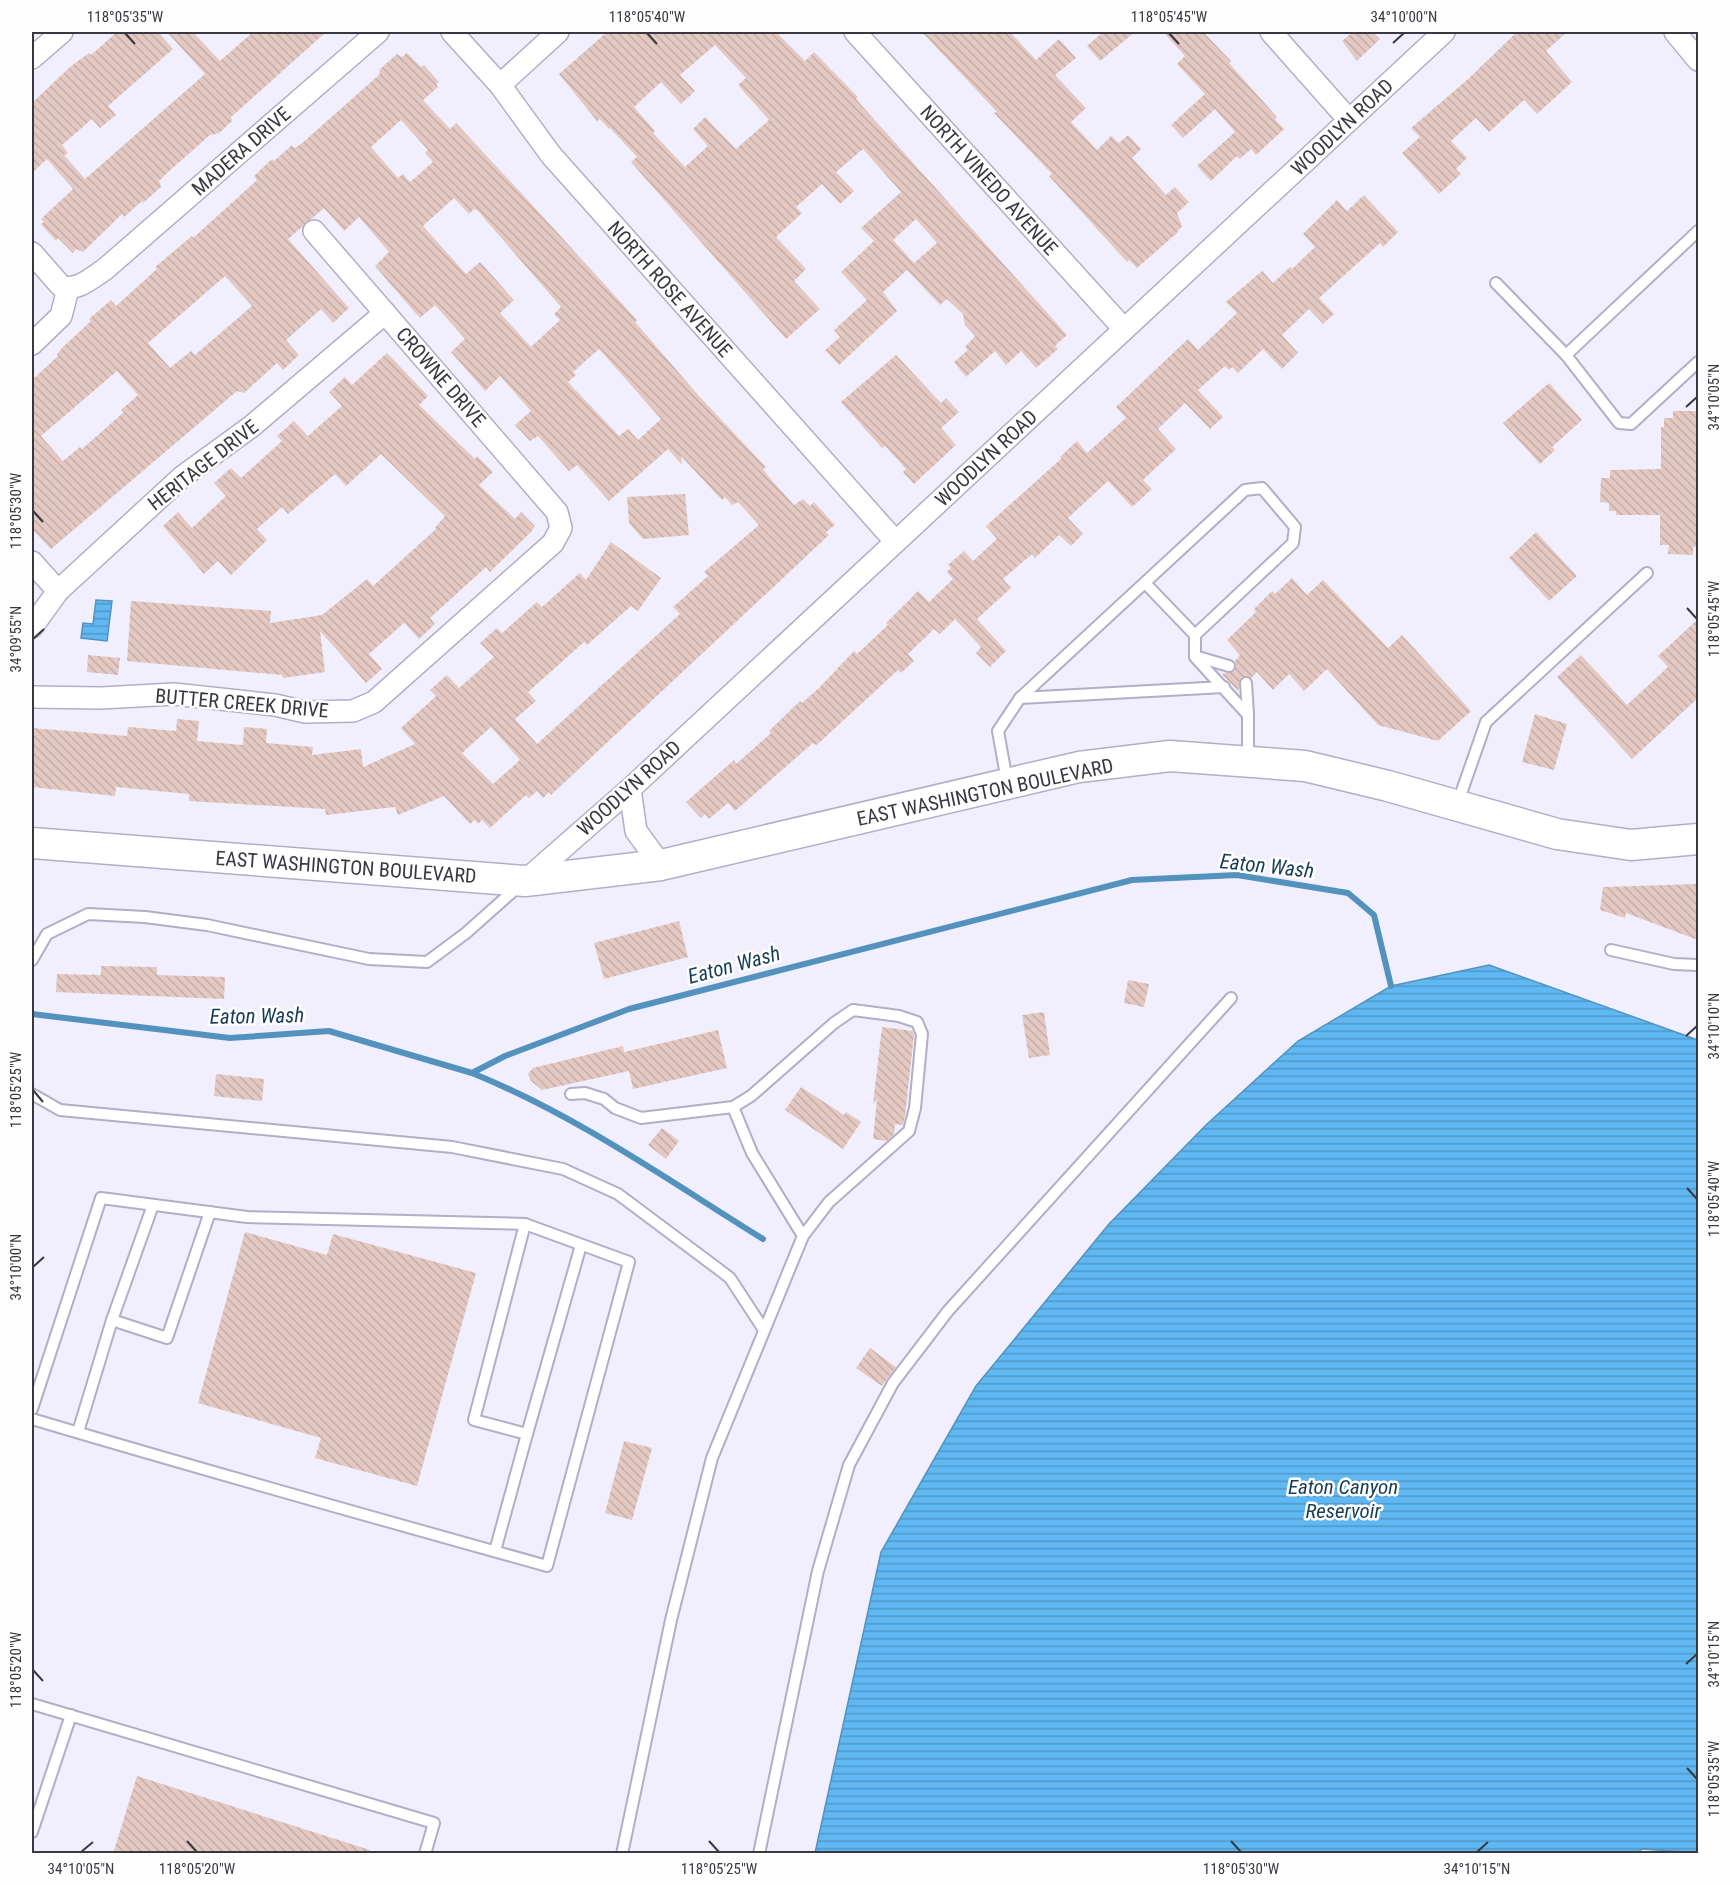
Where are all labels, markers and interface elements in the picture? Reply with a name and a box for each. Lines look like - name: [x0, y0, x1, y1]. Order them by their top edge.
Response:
- text: 118°05'35"W: [87, 8, 164, 26]
- text: 118°05'40"W: [609, 8, 686, 26]
- text: 118°05'45"W: [1131, 8, 1208, 26]
- text: 34°10'00"N: [1371, 8, 1437, 26]
- street label: WOODLYN ROAD: [1286, 74, 1398, 180]
- street label: NORTH VINEDO AVENUE: [915, 100, 1063, 260]
- street label: MADERA DRIVE: [187, 102, 295, 200]
- street label: NORTH ROSE AVENUE: [603, 216, 737, 362]
- street label: CROWNE DRIVE: [391, 322, 491, 432]
- text: 34°10'05"N: [1705, 364, 1723, 430]
- street label: WOODLYN ROAD: [930, 405, 1042, 511]
- street label: HERITAGE DRIVE: [143, 414, 263, 515]
- text: 118°05'30"W: [7, 472, 25, 549]
- text: 118°05'45"W: [1705, 580, 1723, 657]
- text: 34°09'55"N: [7, 606, 25, 672]
- street label: BUTTER CREEK DRIVE: [154, 683, 330, 723]
- street label: WOODLYN ROAD: [572, 735, 686, 841]
- street label: EAST WASHINGTON BOULEVARD: [855, 753, 1115, 831]
- street label: EAST WASHINGTON BOULEVARD: [215, 846, 477, 888]
- water label: Eaton Wash: [1219, 849, 1315, 883]
- water label: Eaton Wash: [685, 941, 783, 989]
- text: 34°10'10"N: [1705, 993, 1723, 1059]
- water label: Eaton Wash: [209, 1003, 305, 1029]
- text: 118°05'25"W: [7, 1051, 25, 1128]
- text: 118°05'40"W: [1705, 1160, 1723, 1237]
- text: 34°10'00"N: [7, 1234, 25, 1300]
- water label: Eaton Canyon Reservoir: [1288, 1475, 1398, 1523]
- text: 34°10'15"N: [1705, 1621, 1723, 1687]
- text: 118°05'20"W: [7, 1631, 25, 1708]
- text: 118°05'35"W: [1705, 1740, 1723, 1817]
- text: 34°10'05"N: [48, 1860, 114, 1878]
- text: 118°05'20"W: [159, 1860, 236, 1878]
- text: 118°05'25"W: [681, 1860, 758, 1878]
- text: 118°05'30"W: [1203, 1860, 1280, 1878]
- text: 34°10'15"N: [1444, 1860, 1510, 1878]

